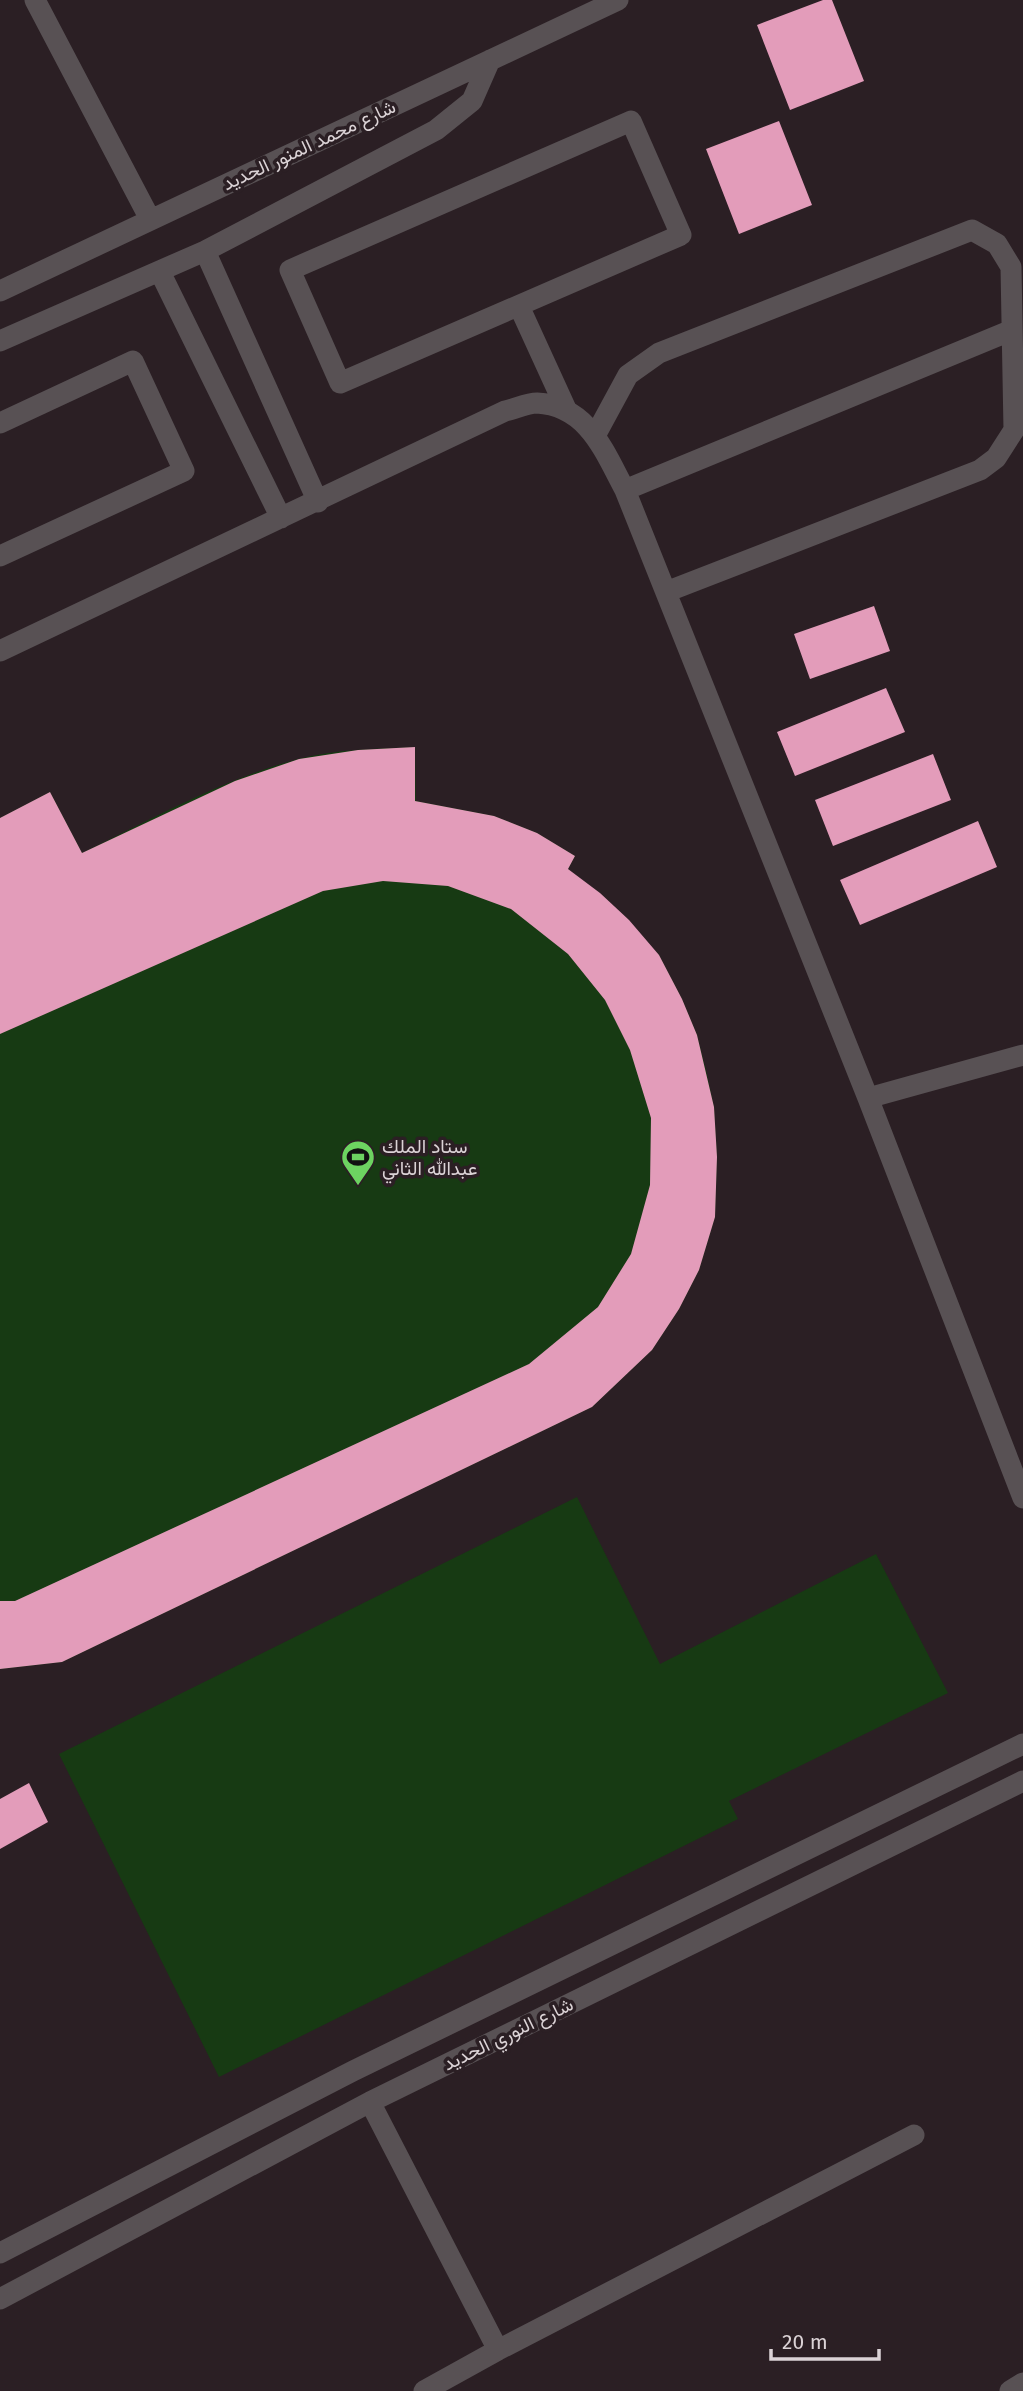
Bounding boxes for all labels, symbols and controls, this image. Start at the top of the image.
street label: شارع محمد المنور الحديد [219,95,400,196]
place label: ستاد الملك عبدالله الثاني [382,1135,477,1184]
sports icon: ستاد الملك عبدالله الثاني [339,1138,377,1187]
street label: شارع النوري الحديد [439,1993,579,2079]
scale bar [771,2318,880,2362]
text: 20 m [782,2329,828,2355]

